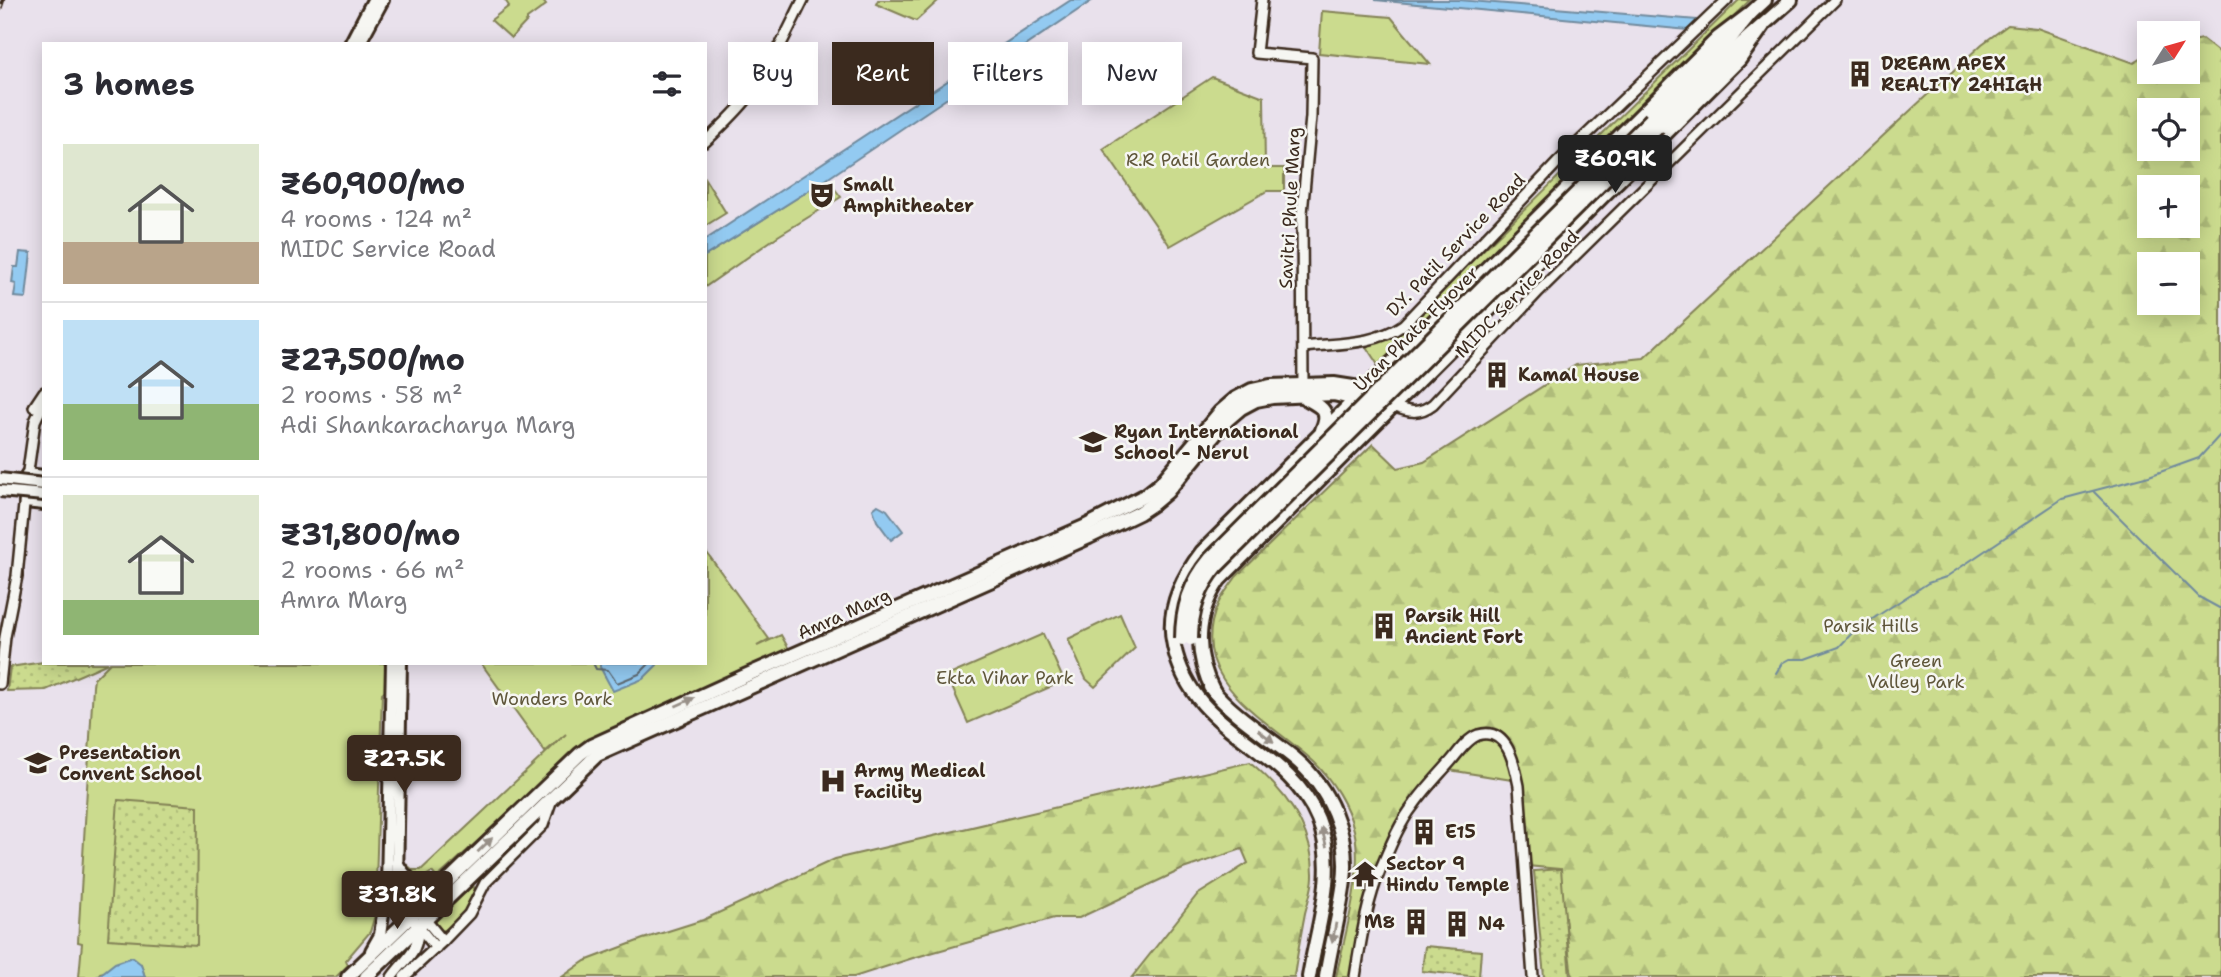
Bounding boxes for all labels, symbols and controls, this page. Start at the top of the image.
north arrow [2137,21,2200,84]
map controls [2137,21,2200,315]
chip: Buy [728,42,818,105]
chip: Rent [832,42,934,105]
chip: Filters [948,42,1068,105]
chip: New [1082,42,1182,105]
place label: DREAM APEX REALITY 24HIGH [1881,52,2042,97]
building icon: DREAM APEX REALITY 24HIGH [1845,59,1875,89]
text: 3 homes [63,64,195,105]
icon: filters [648,65,686,103]
button: locate [2137,98,2200,161]
street label: Savitri Phule Marg [1274,127,1306,289]
pin: ₹60.9K [1558,136,1672,195]
text: ₹60.9K [1574,143,1656,173]
park label: R.R Patil Garden [1126,148,1270,172]
text: ₹60,900/mo [280,163,465,204]
street label: D.Y. Patil Service Road [1381,168,1531,322]
icon: home [119,172,203,256]
place label: Small Amphitheater [843,173,974,218]
button: + [2137,175,2200,238]
theatre icon: Small Amphitheater [807,180,837,210]
text: 4 rooms · 124 m² [280,204,472,234]
street label: MIDC Service Road [1450,225,1584,363]
text: MIDC Service Road [280,234,496,264]
button: − [2137,252,2200,315]
street label: Uran Phata Flyover [1348,261,1484,397]
text: ₹27,500/mo [280,339,465,380]
icon: home [119,348,203,432]
building icon: Kamal House [1482,360,1512,390]
place label: Kamal House [1518,363,1640,387]
text: 2 rooms · 58 m² [280,380,463,410]
text: Adi Shankaracharya Marg [280,410,575,440]
place label: Ryan International School - Nerul [1114,420,1299,465]
school or university icon: Ryan International School - Nerul [1078,427,1108,457]
text: ₹31,800/mo [280,514,460,555]
icon: home [119,523,203,607]
text: 2 rooms · 66 m² [280,555,465,585]
street label: Amra Marg [794,583,894,645]
text: Amra Marg [280,585,407,615]
place label: Parsik Hill Ancient Fort [1405,604,1523,649]
building icon: Parsik Hill Ancient Fort [1369,611,1399,641]
park label: Parsik Hills [1823,614,1919,638]
park label: Green Valley Park [1867,649,1965,694]
park label: Ekta Vihar Park [936,666,1074,690]
park label: Wonders Park [492,687,613,711]
one-way arrow [675,696,695,708]
one-way arrow [1256,728,1274,743]
pin: ₹27.5K [347,736,461,795]
place label: Presentation Convent School [59,741,202,786]
text: ₹27.5K [363,743,445,773]
school or university icon: Presentation Convent School [23,748,53,778]
place label: Army Medical Facility [854,759,985,804]
hospital icon: Army Medical Facility [818,766,848,796]
building icon: E15 [1409,817,1439,847]
place label: E15 [1445,820,1476,844]
one-way arrow [1318,826,1329,848]
one-way arrow [477,836,494,853]
place label: Sector 9 Hindu Temple [1386,852,1510,897]
temple icon: Sector 9 Hindu Temple [1350,859,1380,889]
pin: ₹31.8K [340,872,454,931]
text: ₹31.8K [358,879,436,909]
building icon: M8 [1401,907,1431,937]
building icon: N4 [1442,909,1472,939]
place label: M8 [1364,910,1395,934]
place label: N4 [1478,912,1505,936]
one-way arrow [1328,922,1339,944]

